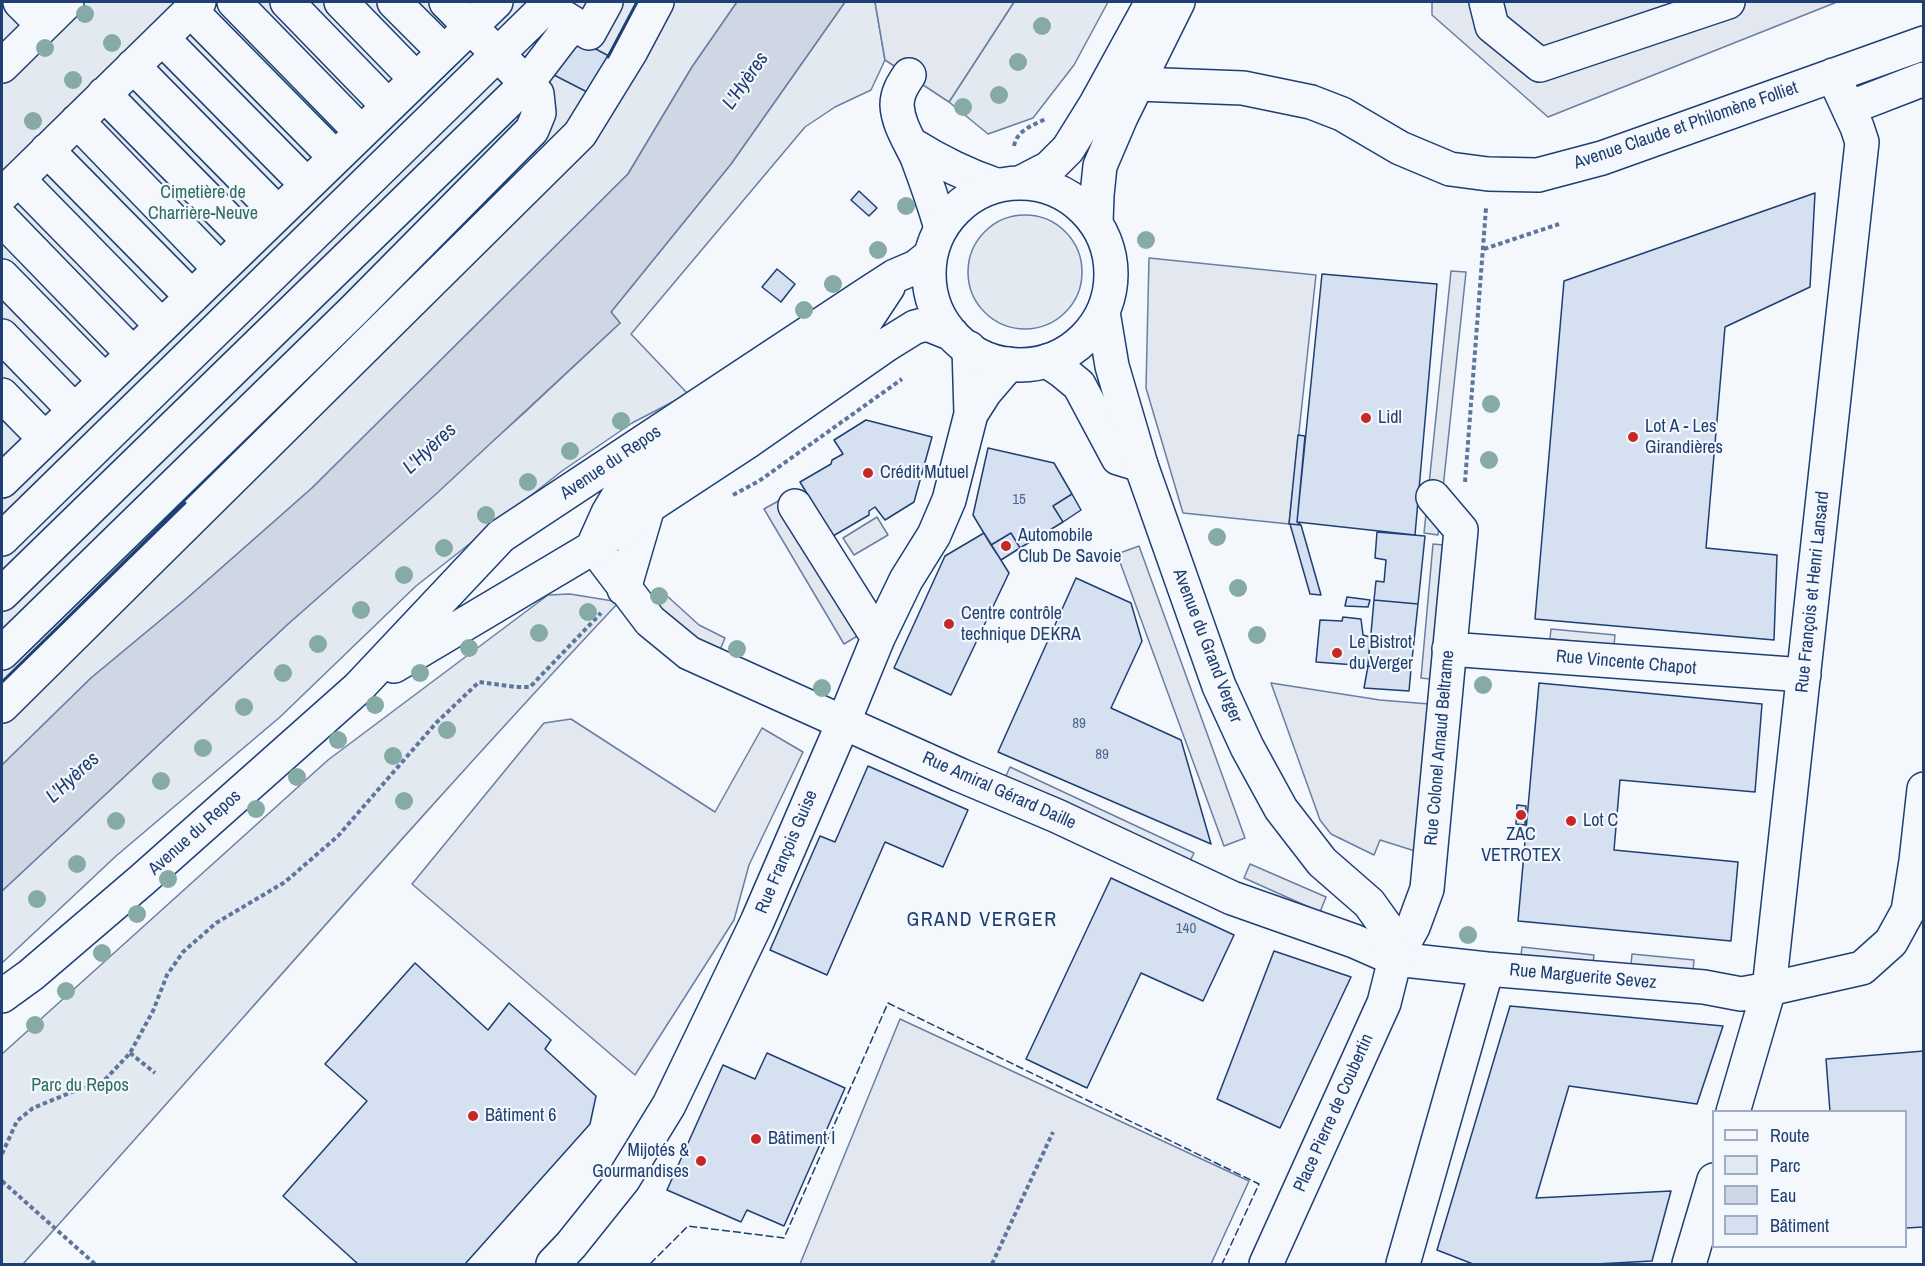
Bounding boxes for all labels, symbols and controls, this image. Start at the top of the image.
water label: L'Hyères [718,48,774,114]
street label: Avenue Claude et Philomène Folliet [1571,77,1801,175]
park label: Cimetière de Charrière-Neuve [148,182,258,224]
place label: Lidl [1378,407,1402,429]
marker: Lidl [1359,411,1373,425]
place label: Lot A - Les Girandières [1645,416,1723,458]
water label: L'Hyères [398,418,462,480]
street label: Avenue du Repos [556,421,666,505]
marker: Lot A - Les Girandières [1626,430,1640,444]
place label: Crédit Mutuel [880,462,969,484]
marker: Crédit Mutuel [861,466,875,480]
street label: Rue François et Henri Lansard [1792,490,1834,694]
house number: 15 [1012,491,1026,509]
place label: Automobile Club De Savoie [1018,525,1121,568]
marker: Automobile Club De Savoie [999,539,1013,553]
street label: Avenue du Grand Verger [1168,566,1246,726]
place label: Centre contrôle technique DEKRA [961,603,1081,646]
marker: Centre contrôle technique DEKRA [942,617,956,631]
place label: Le Bistrot du Verger [1349,632,1413,674]
marker: Le Bistrot du Verger [1330,646,1344,660]
street label: Rue Vincente Chapot [1555,646,1697,680]
street label: Rue Colonel Arnaud Beltrame [1421,649,1459,847]
house number: 89 [1072,715,1086,733]
house number: 89 [1095,746,1109,764]
water label: L'Hyères [41,747,105,809]
street label: Rue Amiral Gérard Daille [919,747,1079,835]
street label: Avenue du Repos [144,786,246,880]
street label: Rue François Guise [751,787,823,917]
marker: ZAC VETROTEX [1514,808,1528,822]
place label: Lot C [1583,810,1618,832]
marker: Lot C [1564,814,1578,828]
place label: ZAC VETROTEX [1481,824,1561,866]
district label: GRAND VERGER [906,909,1058,933]
house number: 140 [1176,920,1196,938]
street label: Rue Marguerite Sevez [1509,960,1657,994]
street label: Place Pierre de Coubertin [1289,1031,1379,1195]
park label: Parc du Repos [31,1075,129,1097]
place label: Bâtiment 6 [485,1105,556,1127]
marker: Bâtiment 6 [466,1109,480,1123]
legend [1712,1110,1907,1248]
text: Route [1770,1123,1809,1148]
place label: Bâtiment I [768,1128,835,1150]
marker: Bâtiment I [749,1132,763,1146]
place label: Mijotés & Gourmandises [592,1140,689,1182]
text: Parc [1770,1153,1800,1178]
marker: Mijotés & Gourmandises [694,1154,708,1168]
text: Eau [1770,1183,1796,1208]
text: Bâtiment [1770,1213,1829,1238]

